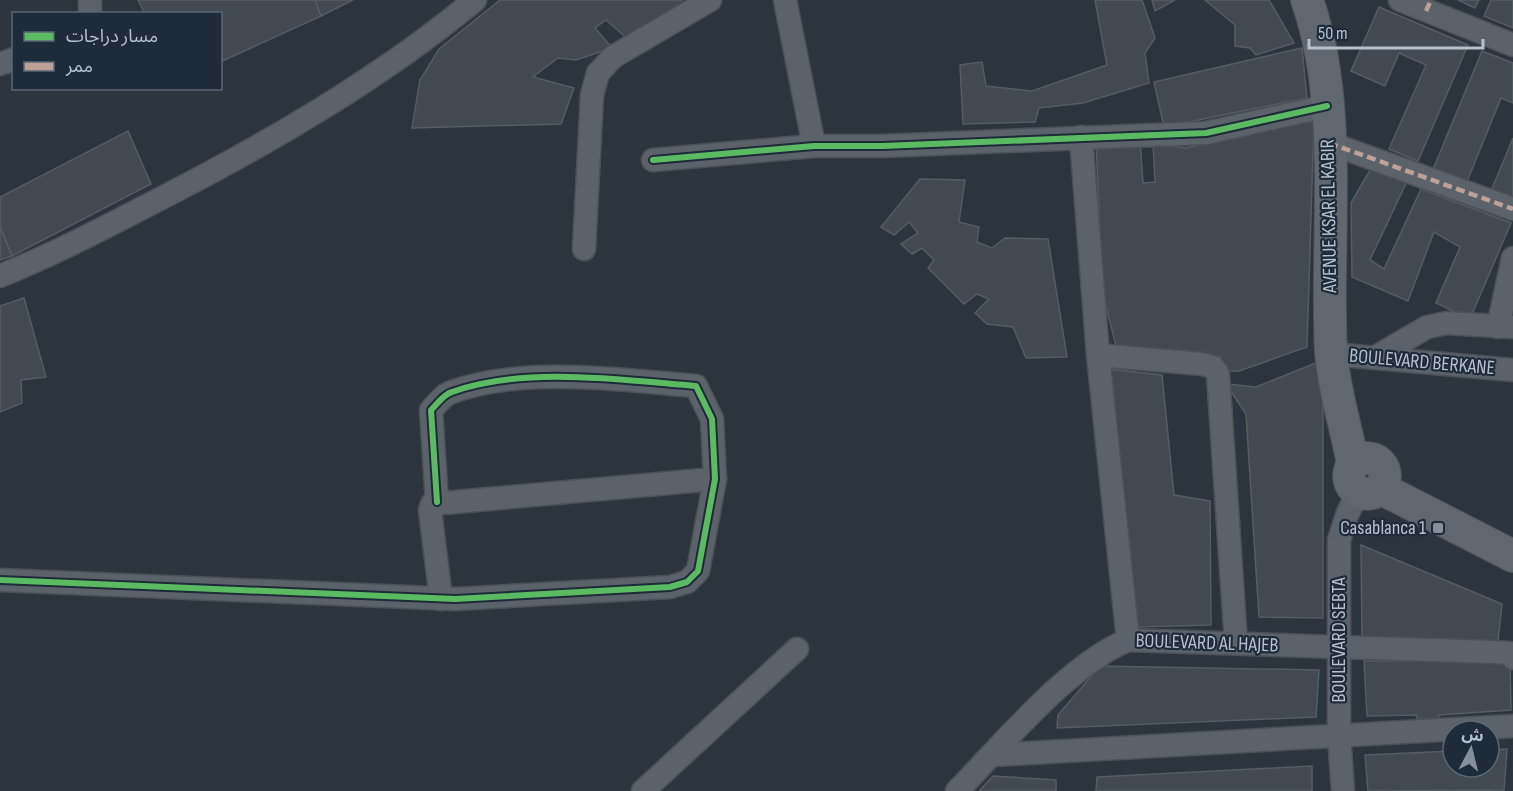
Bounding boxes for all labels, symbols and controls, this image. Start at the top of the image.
legend [12,12,222,90]
scale bar [1309,12,1483,50]
text: 50 m [1318,23,1348,44]
text: مسار دراجات [66,26,158,47]
text: ممر [65,56,93,77]
street label: AVENUE KSAR EL KABIR [1316,139,1342,294]
street label: BOULEVARD BERKANE [1348,344,1496,380]
place label: Casablanca 1 [1340,516,1426,540]
marker: Casablanca 1 [1431,521,1445,535]
street label: BOULEVARD SEBTA [1327,577,1351,702]
street label: BOULEVARD AL HAJEB [1135,629,1279,657]
north arrow [1441,719,1501,779]
text: ش [1461,725,1485,746]

